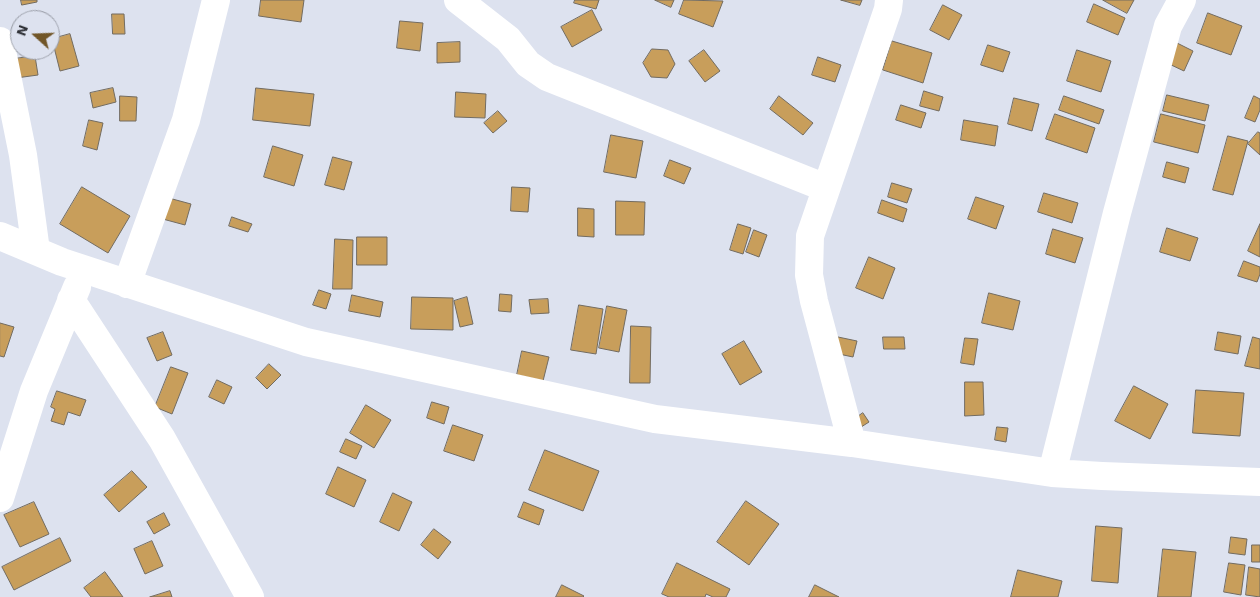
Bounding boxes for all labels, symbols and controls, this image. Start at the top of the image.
north arrow [10,10,60,60]
text: N [13,23,31,38]

